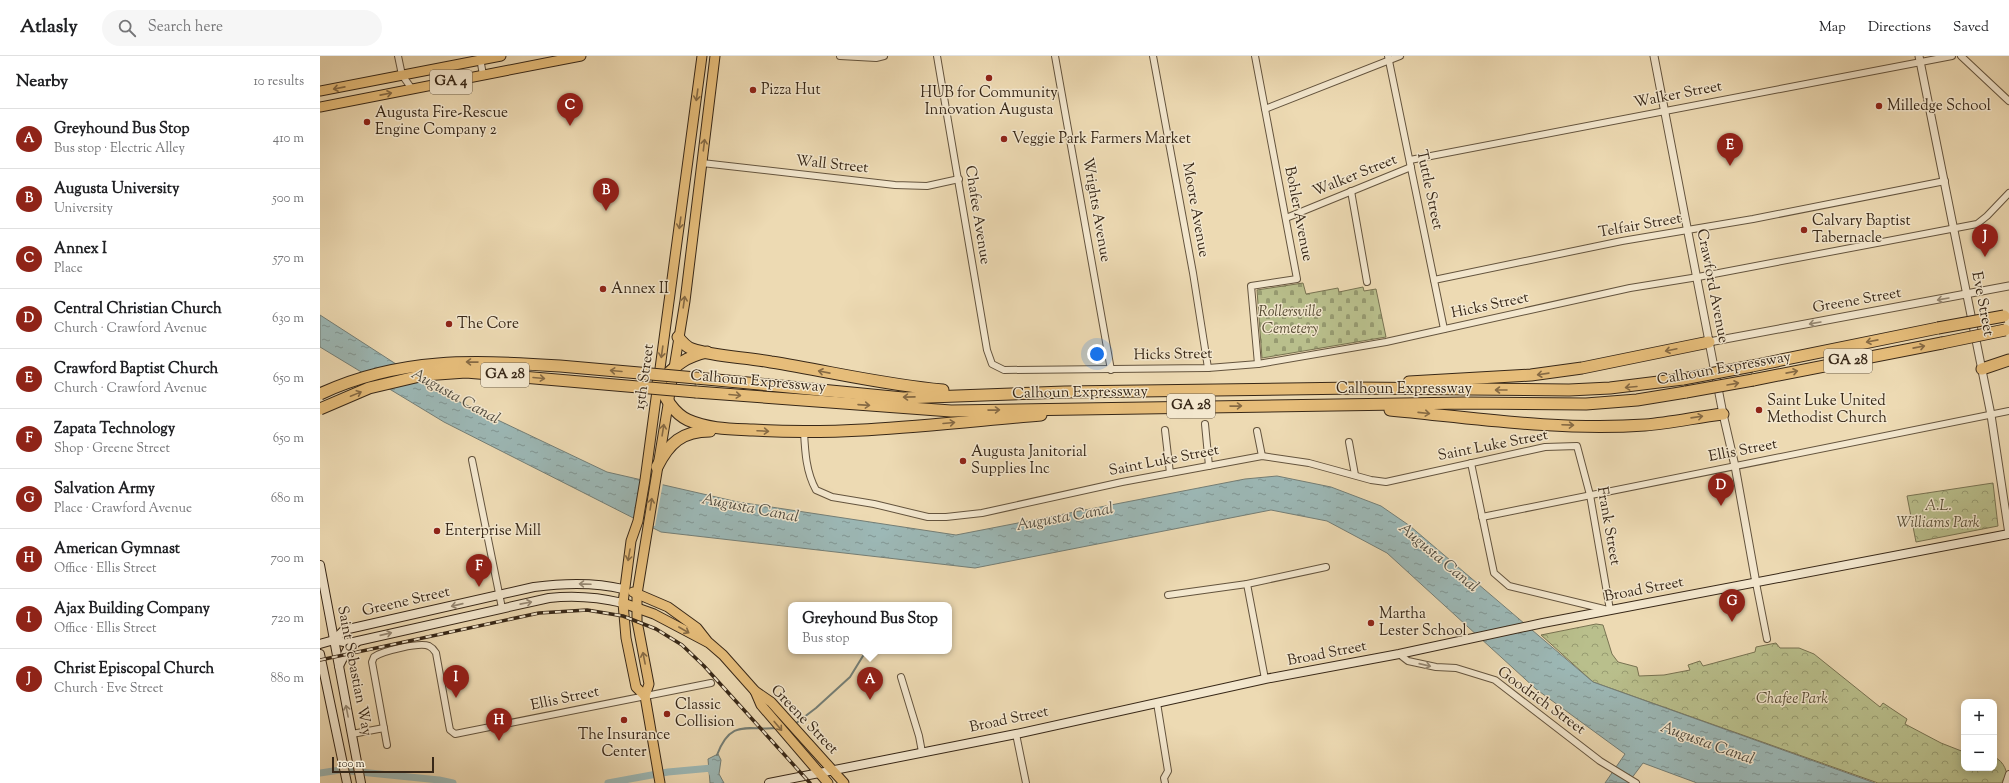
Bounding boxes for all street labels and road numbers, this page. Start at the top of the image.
road number: GA 4 [430,70,472,94]
street label: Walker Street [1632,76,1724,114]
street label: Tuttle Street [1410,148,1448,232]
street label: Walker Street [1310,150,1400,202]
street label: Wall Street [795,151,869,179]
street label: Wrights Avenue [1076,156,1116,264]
street label: Moore Avenue [1176,161,1214,259]
street label: Chafee Avenue [959,164,995,266]
street label: Bohler Avenue [1278,165,1318,263]
street label: Telfair Street [1597,208,1683,244]
street label: Crawford Avenue [1691,227,1733,345]
street label: Eve Street [1965,270,1999,338]
street label: Greene Street [1811,283,1903,319]
street label: Hicks Street [1449,288,1531,324]
street label: 15th Street [630,343,660,411]
street label: Hicks Street [1133,344,1213,366]
street label: Calhoun Expressway [1655,347,1793,391]
road number: GA 28 [1824,349,1872,373]
road number: GA 28 [481,363,529,387]
street label: Calhoun Expressway [689,366,827,398]
street label: Calhoun Expressway [1336,379,1472,400]
street label: Calhoun Expressway [1012,381,1149,405]
road number: GA 28 [1167,394,1215,418]
street label: Saint Luke Street [1436,425,1550,467]
street label: Ellis Street [1707,434,1779,468]
street label: Saint Luke Street [1107,440,1221,482]
street label: Frank Street [1591,485,1625,567]
street label: Broad Street [1603,572,1685,608]
street label: Greene Street [360,582,452,622]
street label: Saint Sebastian Way [331,604,377,738]
street label: Broad Street [1286,636,1368,672]
street label: Goodrich Street [1493,662,1589,740]
street label: Greene Street [765,681,843,759]
street label: Ellis Street [529,682,601,716]
street label: Broad Street [967,701,1051,739]

